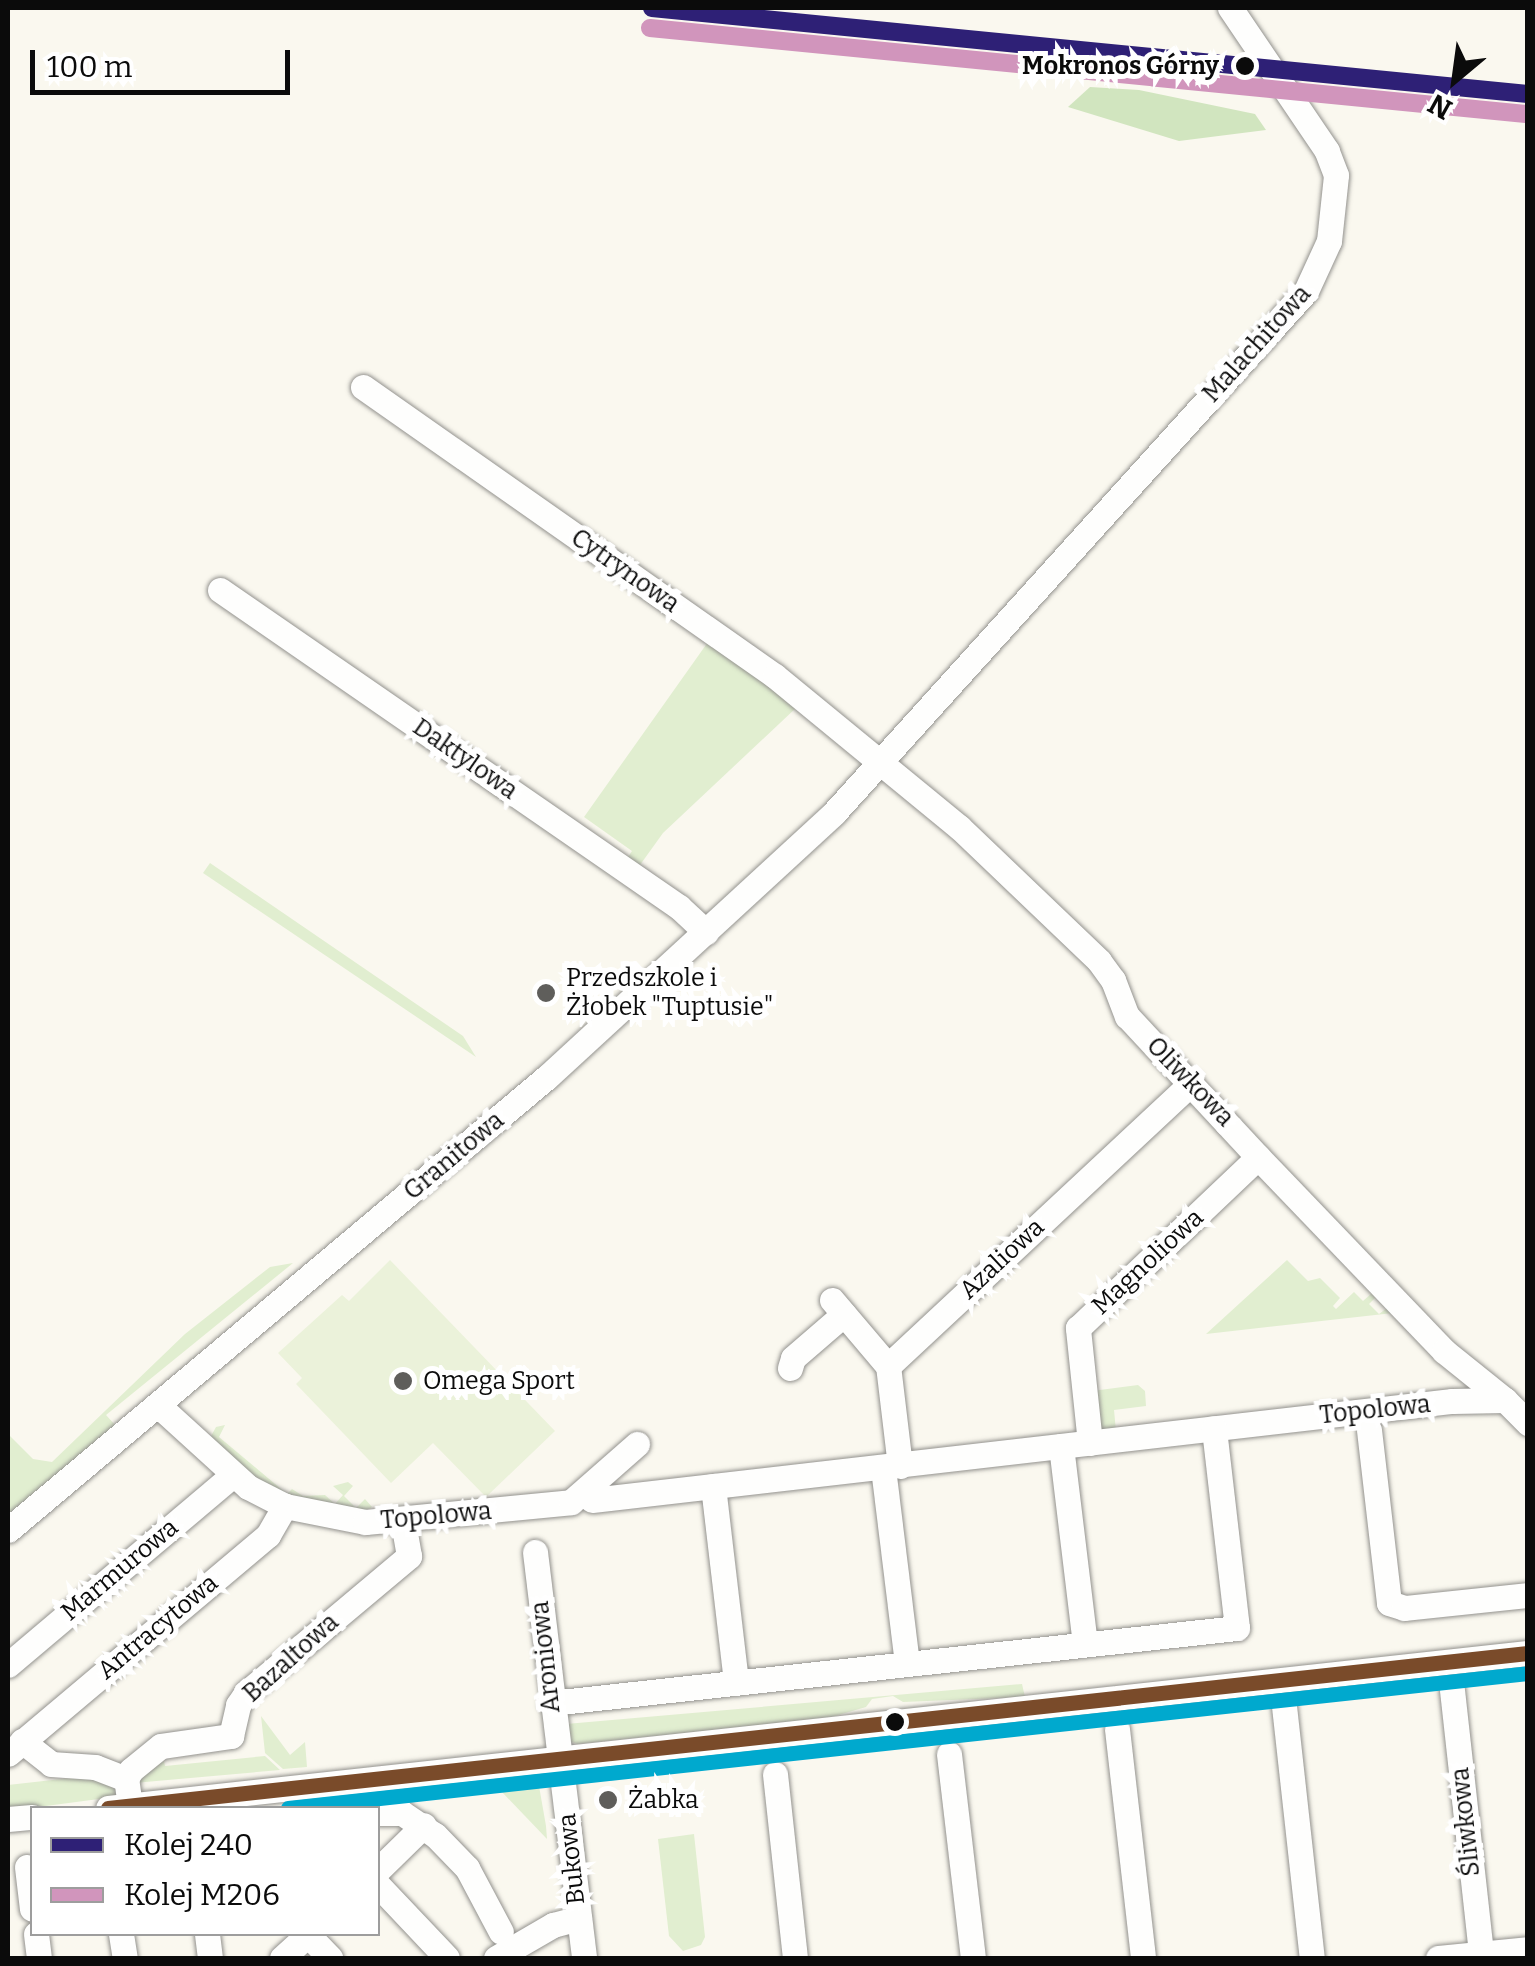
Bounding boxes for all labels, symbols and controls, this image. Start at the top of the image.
scale bar [35,30,295,92]
north arrow [1405,30,1505,130]
text: 100 m [47,49,132,85]
marker: Mokronos Górny [1228,49,1262,83]
place label: Mokronos Górny [1022,51,1219,81]
text: N [1423,87,1458,126]
street label: Malachitowa [1197,279,1317,409]
street label: Cytrynowa [565,523,685,619]
street label: Daktylowa [407,712,523,806]
place label: Przedszkole i Żłobek "Tuptusie" [566,964,773,1023]
marker: Przedszkole i Żłobek "Tuptusie" [535,982,557,1004]
street label: Oliwkowa [1140,1031,1240,1133]
street label: Granitowa [398,1105,510,1207]
street label: Magnoliowa [1086,1203,1210,1321]
street label: Azaliowa [954,1212,1050,1306]
place label: Omega Sport [423,1366,575,1396]
marker: Omega Sport [392,1370,414,1392]
street label: Topolowa [1318,1389,1432,1431]
street label: Topolowa [379,1496,493,1536]
street label: Marmurowa [56,1513,184,1627]
street label: Antracytowa [92,1568,224,1686]
street label: Aroniowa [525,1600,567,1714]
street label: Bazaltowa [237,1607,345,1709]
unlabelled marker [885,1712,905,1732]
street label: Śliwkowa [1445,1766,1487,1878]
place label: Żabka [628,1785,699,1815]
marker: Żabka [597,1789,619,1811]
legend [30,1806,380,1936]
street label: Bukowa [552,1812,592,1906]
text: Kolej 240 [124,1827,253,1863]
text: Kolej M206 [124,1877,280,1913]

